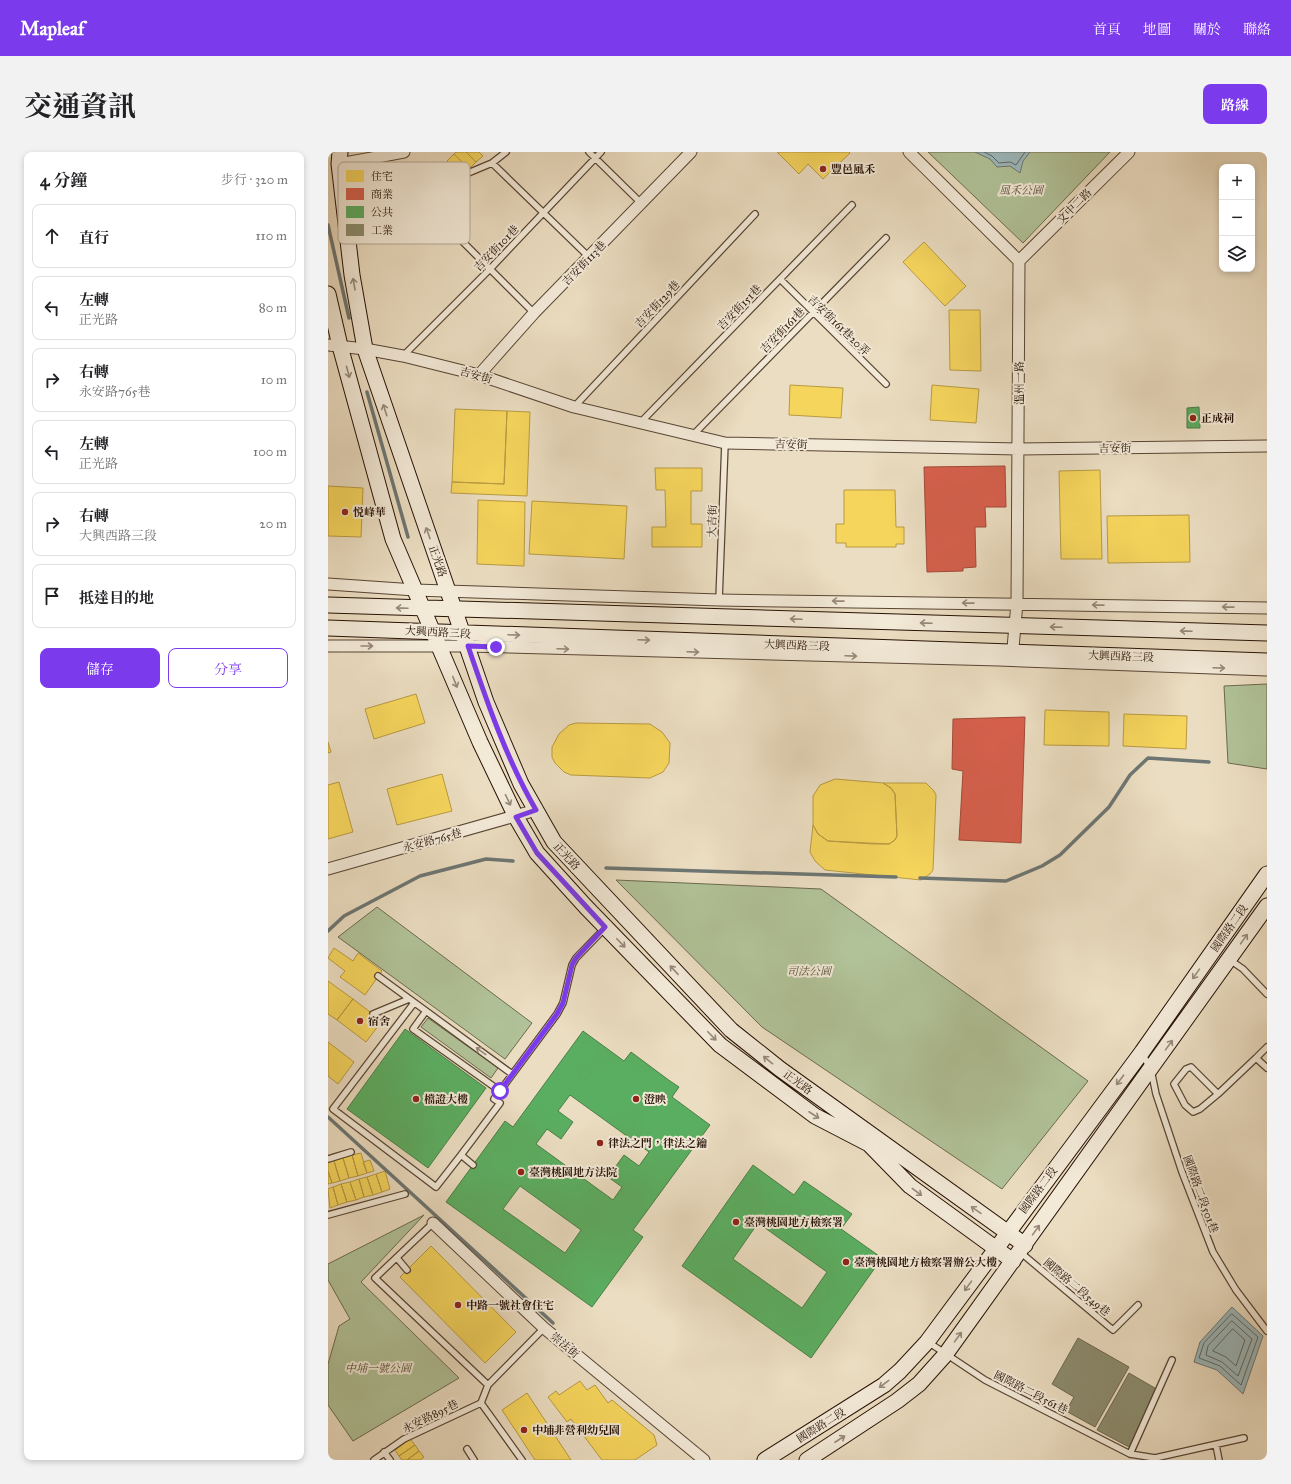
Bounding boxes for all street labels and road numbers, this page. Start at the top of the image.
street label: 文中二路 [1054,186,1095,227]
street label: 吉安街101巷 [471,223,522,274]
street label: 吉安街113巷 [560,238,609,288]
street label: 吉安街129巷 [632,278,682,331]
street label: 吉安街151巷 [715,282,764,333]
street label: 吉安街161巷20弄 [805,293,872,358]
street label: 吉安街161巷 [757,305,807,356]
street label: 溫州一路 [1013,361,1026,405]
street label: 吉安街 [458,365,494,386]
street label: 吉安街 [774,438,808,451]
street label: 吉安街 [1098,442,1132,455]
street label: 大吉街 [705,504,720,538]
street label: 正光路 [426,543,449,579]
street label: 大興西路三段 [405,624,471,641]
street label: 大興西路三段 [764,638,830,653]
street label: 大興西路三段 [1088,649,1154,664]
street label: 永安路765巷 [401,826,463,855]
street label: 正光路 [551,840,582,873]
street label: 國際路二段 [1208,902,1251,955]
street label: 正光路 [781,1067,815,1097]
street label: 國際路二段501巷 [1180,1154,1221,1235]
street label: 國際路二段 [1017,1164,1060,1216]
street label: 國際路二段549巷 [1041,1256,1113,1319]
street label: 崇法街 [548,1330,581,1361]
street label: 國際路二段561巷 [992,1368,1070,1417]
street label: 永安路895巷 [400,1397,460,1436]
street label: 國際路二段 [794,1405,848,1446]

